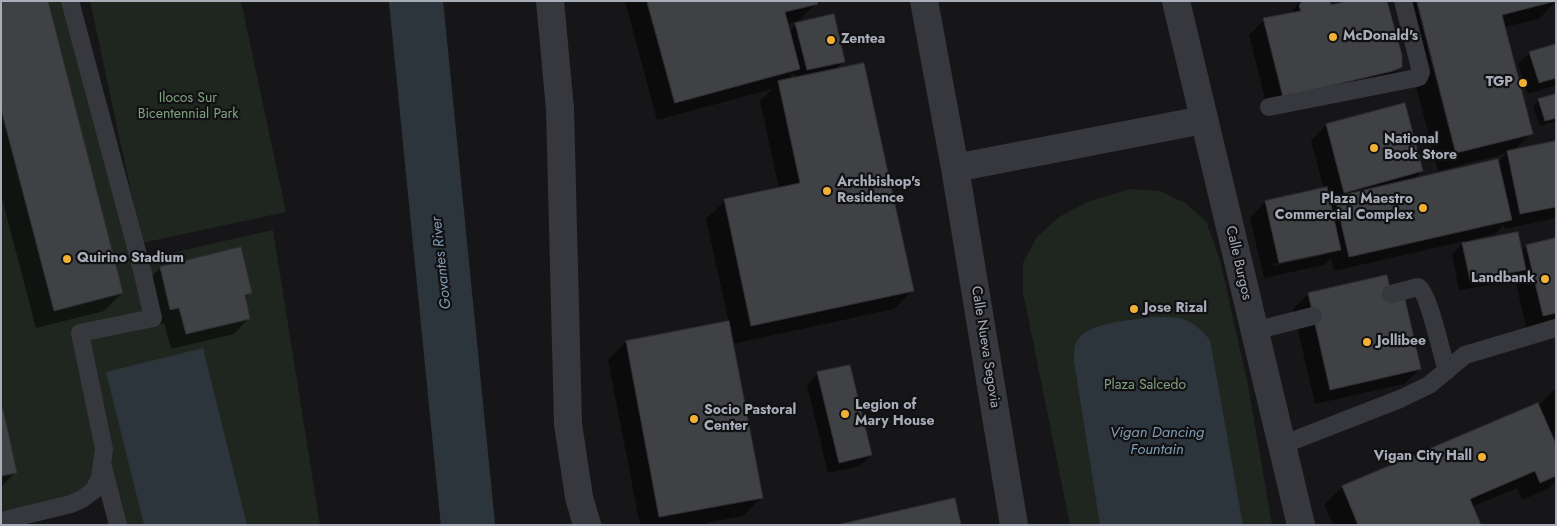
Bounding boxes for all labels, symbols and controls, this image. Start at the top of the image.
place label: McDonald's [1343,29,1418,45]
marker: McDonald's [1327,31,1339,43]
place label: Zentea [841,32,885,48]
marker: Zentea [825,34,837,46]
place label: TGP [1486,75,1513,91]
marker: TGP [1517,77,1529,89]
park label: Ilocos Sur Bicentennial Park [138,91,238,124]
place label: National Book Store [1384,132,1457,164]
marker: National Book Store [1368,142,1380,154]
place label: Archbishop's Residence [837,175,920,208]
marker: Archbishop's Residence [821,185,833,197]
place label: Plaza Maestro Commercial Complex [1275,192,1413,224]
marker: Plaza Maestro Commercial Complex [1417,202,1429,214]
water label: Govantes River [428,216,456,310]
street label: Calle Burgos [1221,224,1255,302]
place label: Quirino Stadium [77,251,184,267]
marker: Quirino Stadium [61,253,73,265]
place label: Landbank [1471,271,1535,287]
marker: Landbank [1539,273,1551,285]
street label: Calle Nueva Segovia [967,285,1003,409]
place label: Jose Rizal [1144,301,1207,317]
marker: Jose Rizal [1128,303,1140,315]
place label: Jollibee [1377,334,1426,350]
marker: Jollibee [1361,336,1373,348]
park label: Plaza Salcedo [1104,378,1186,394]
place label: Legion of Mary House [855,398,934,431]
place label: Socio Pastoral Center [704,403,796,436]
marker: Legion of Mary House [839,408,851,420]
marker: Socio Pastoral Center [688,413,700,425]
water label: Vigan Dancing Fountain [1110,424,1204,459]
place label: Vigan City Hall [1374,449,1472,465]
marker: Vigan City Hall [1476,451,1488,463]

